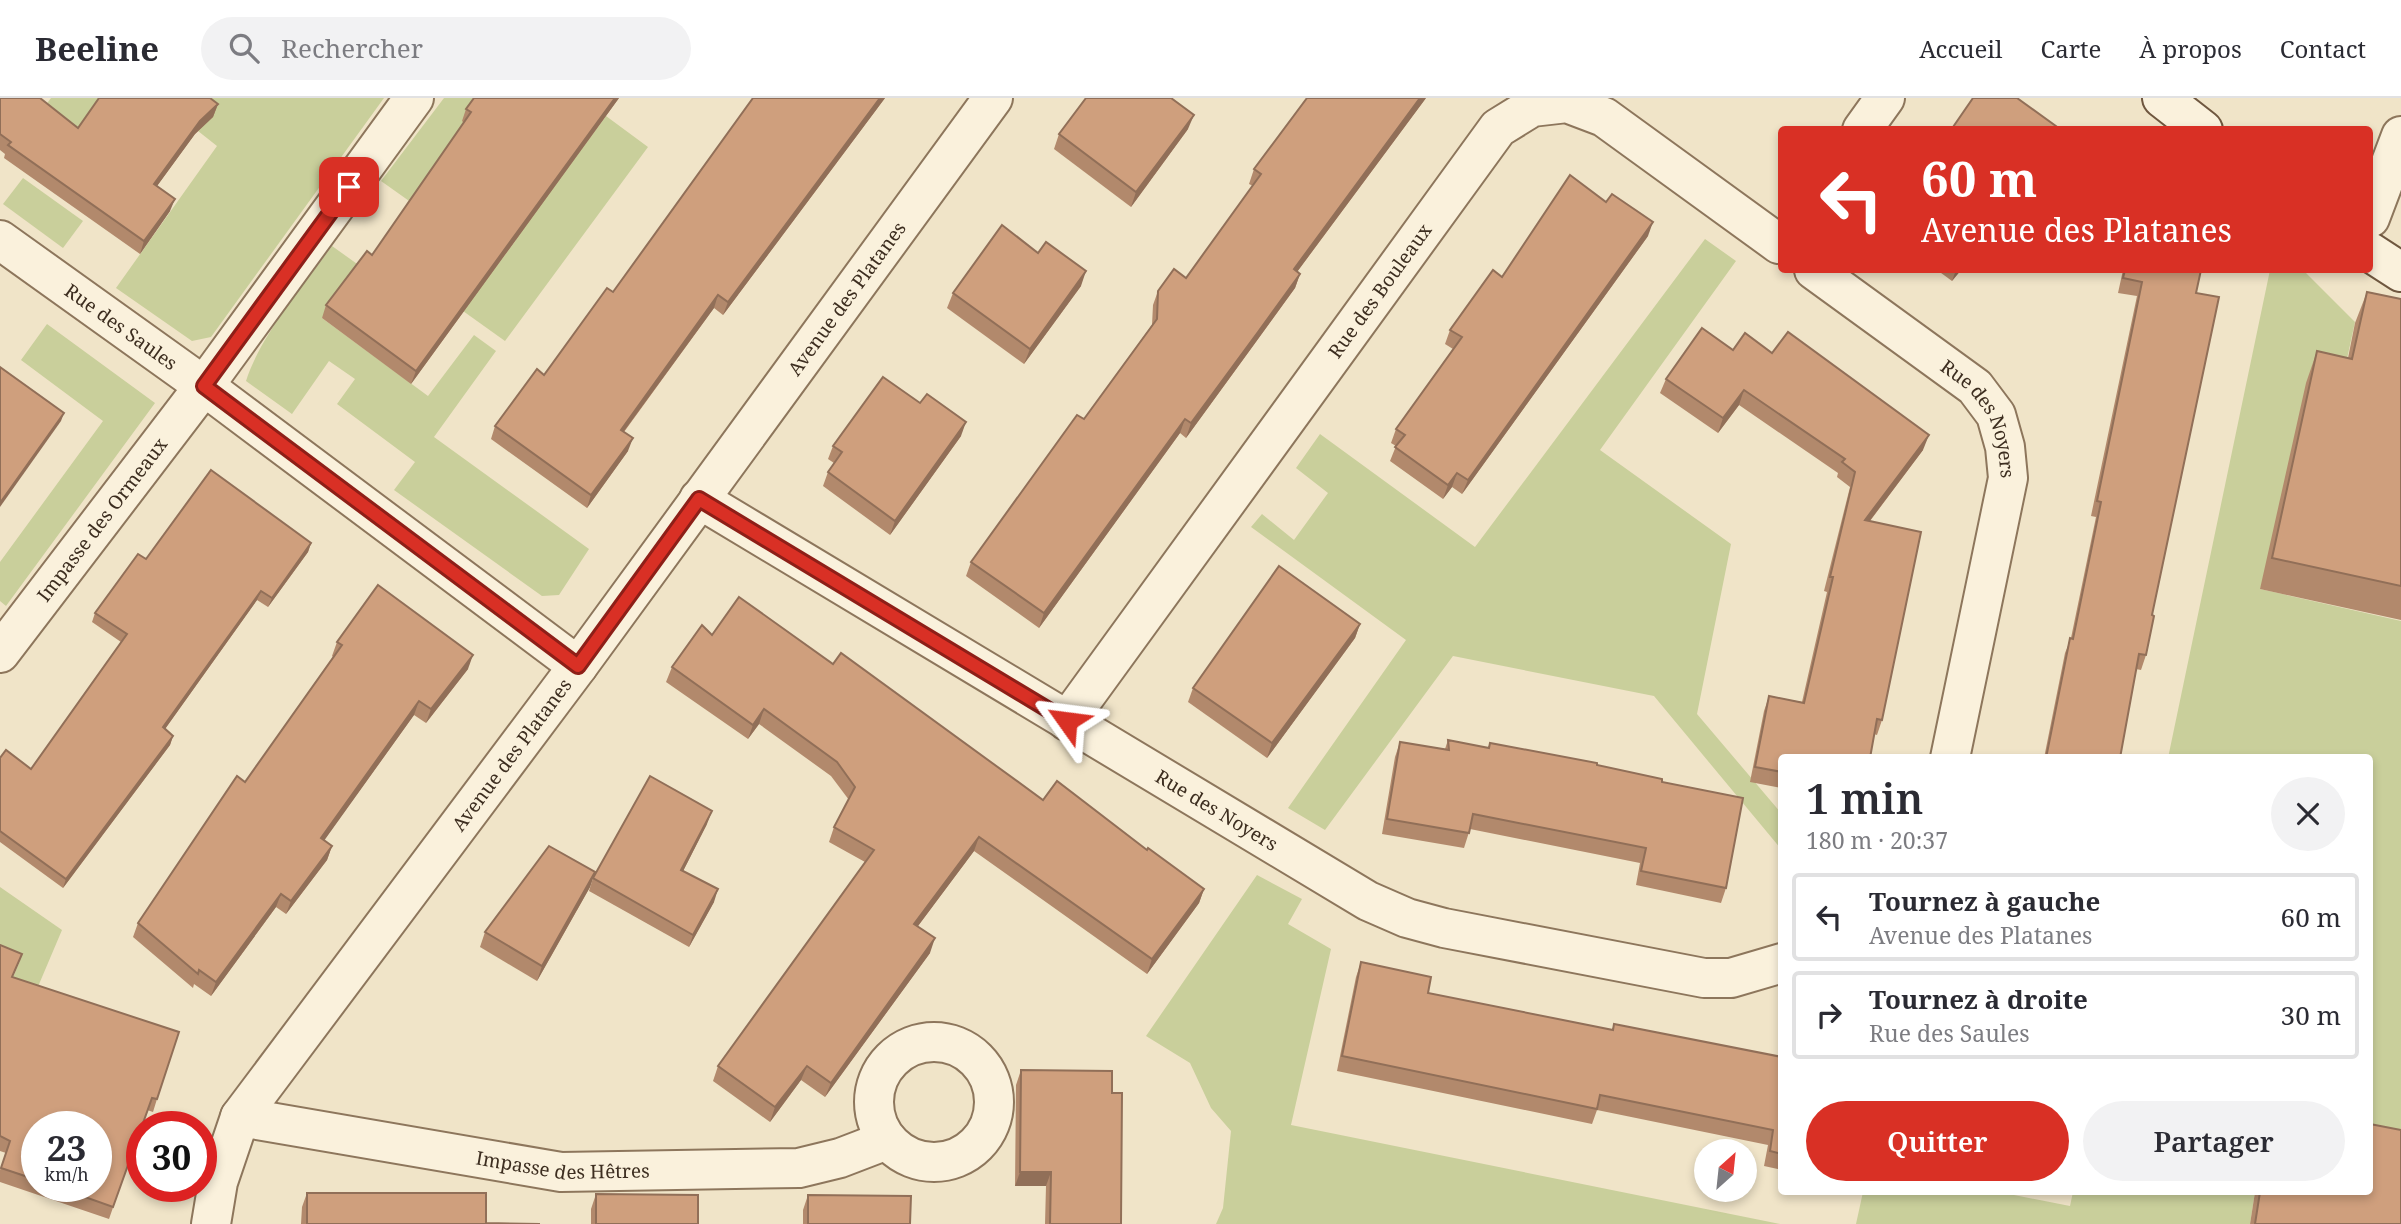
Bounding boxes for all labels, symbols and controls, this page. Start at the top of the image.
search box [201,17,691,80]
text: Beeline [35,26,159,71]
icon: search [225,29,263,67]
text: Rechercher [281,30,423,66]
text: Accueil [1919,32,2002,65]
text: Carte [2040,32,2101,65]
text: À propos [2139,32,2242,65]
text: Contact [2280,32,2366,65]
text: 60 m [1921,145,2037,211]
icon: left [1806,154,1897,245]
pin [319,157,379,217]
icon: arrive [330,168,368,206]
text: Avenue des Platanes [1921,208,2232,251]
street label: Avenue des Platanes [782,216,912,381]
street label: Rue des Bouleaux [1322,218,1437,363]
street label: Rue des Saules [60,277,183,376]
street label: Rue des Noyers [1936,353,2021,479]
street label: Impasse des Ormeaux [31,432,173,607]
street label: Avenue des Platanes [446,673,577,836]
position arrow [1030,684,1104,758]
street label: Rue des Noyers [1151,763,1283,857]
text: 1 min [1806,769,1923,826]
button: close [2271,777,2345,851]
text: 180 m · 20:37 [1806,824,1948,856]
text: Tournez à gauche [1869,883,2100,919]
icon: left [1810,898,1848,936]
text: 60 m [2281,899,2341,935]
text: Avenue des Platanes [1869,919,2093,951]
text: Tournez à droite [1869,981,2088,1017]
icon: right [1810,996,1848,1034]
text: 30 m [2281,997,2341,1033]
text: Rue des Saules [1869,1017,2030,1049]
button: Quitter [1806,1101,2069,1181]
button: Partager [2083,1101,2345,1181]
speed limit sign: 30 [126,1111,217,1202]
text: 23 [47,1124,86,1171]
north arrow [1694,1139,1757,1202]
map controls [1694,1139,1757,1202]
street label: Impasse des Hêtres [474,1145,650,1186]
text: km/h [44,1162,89,1186]

